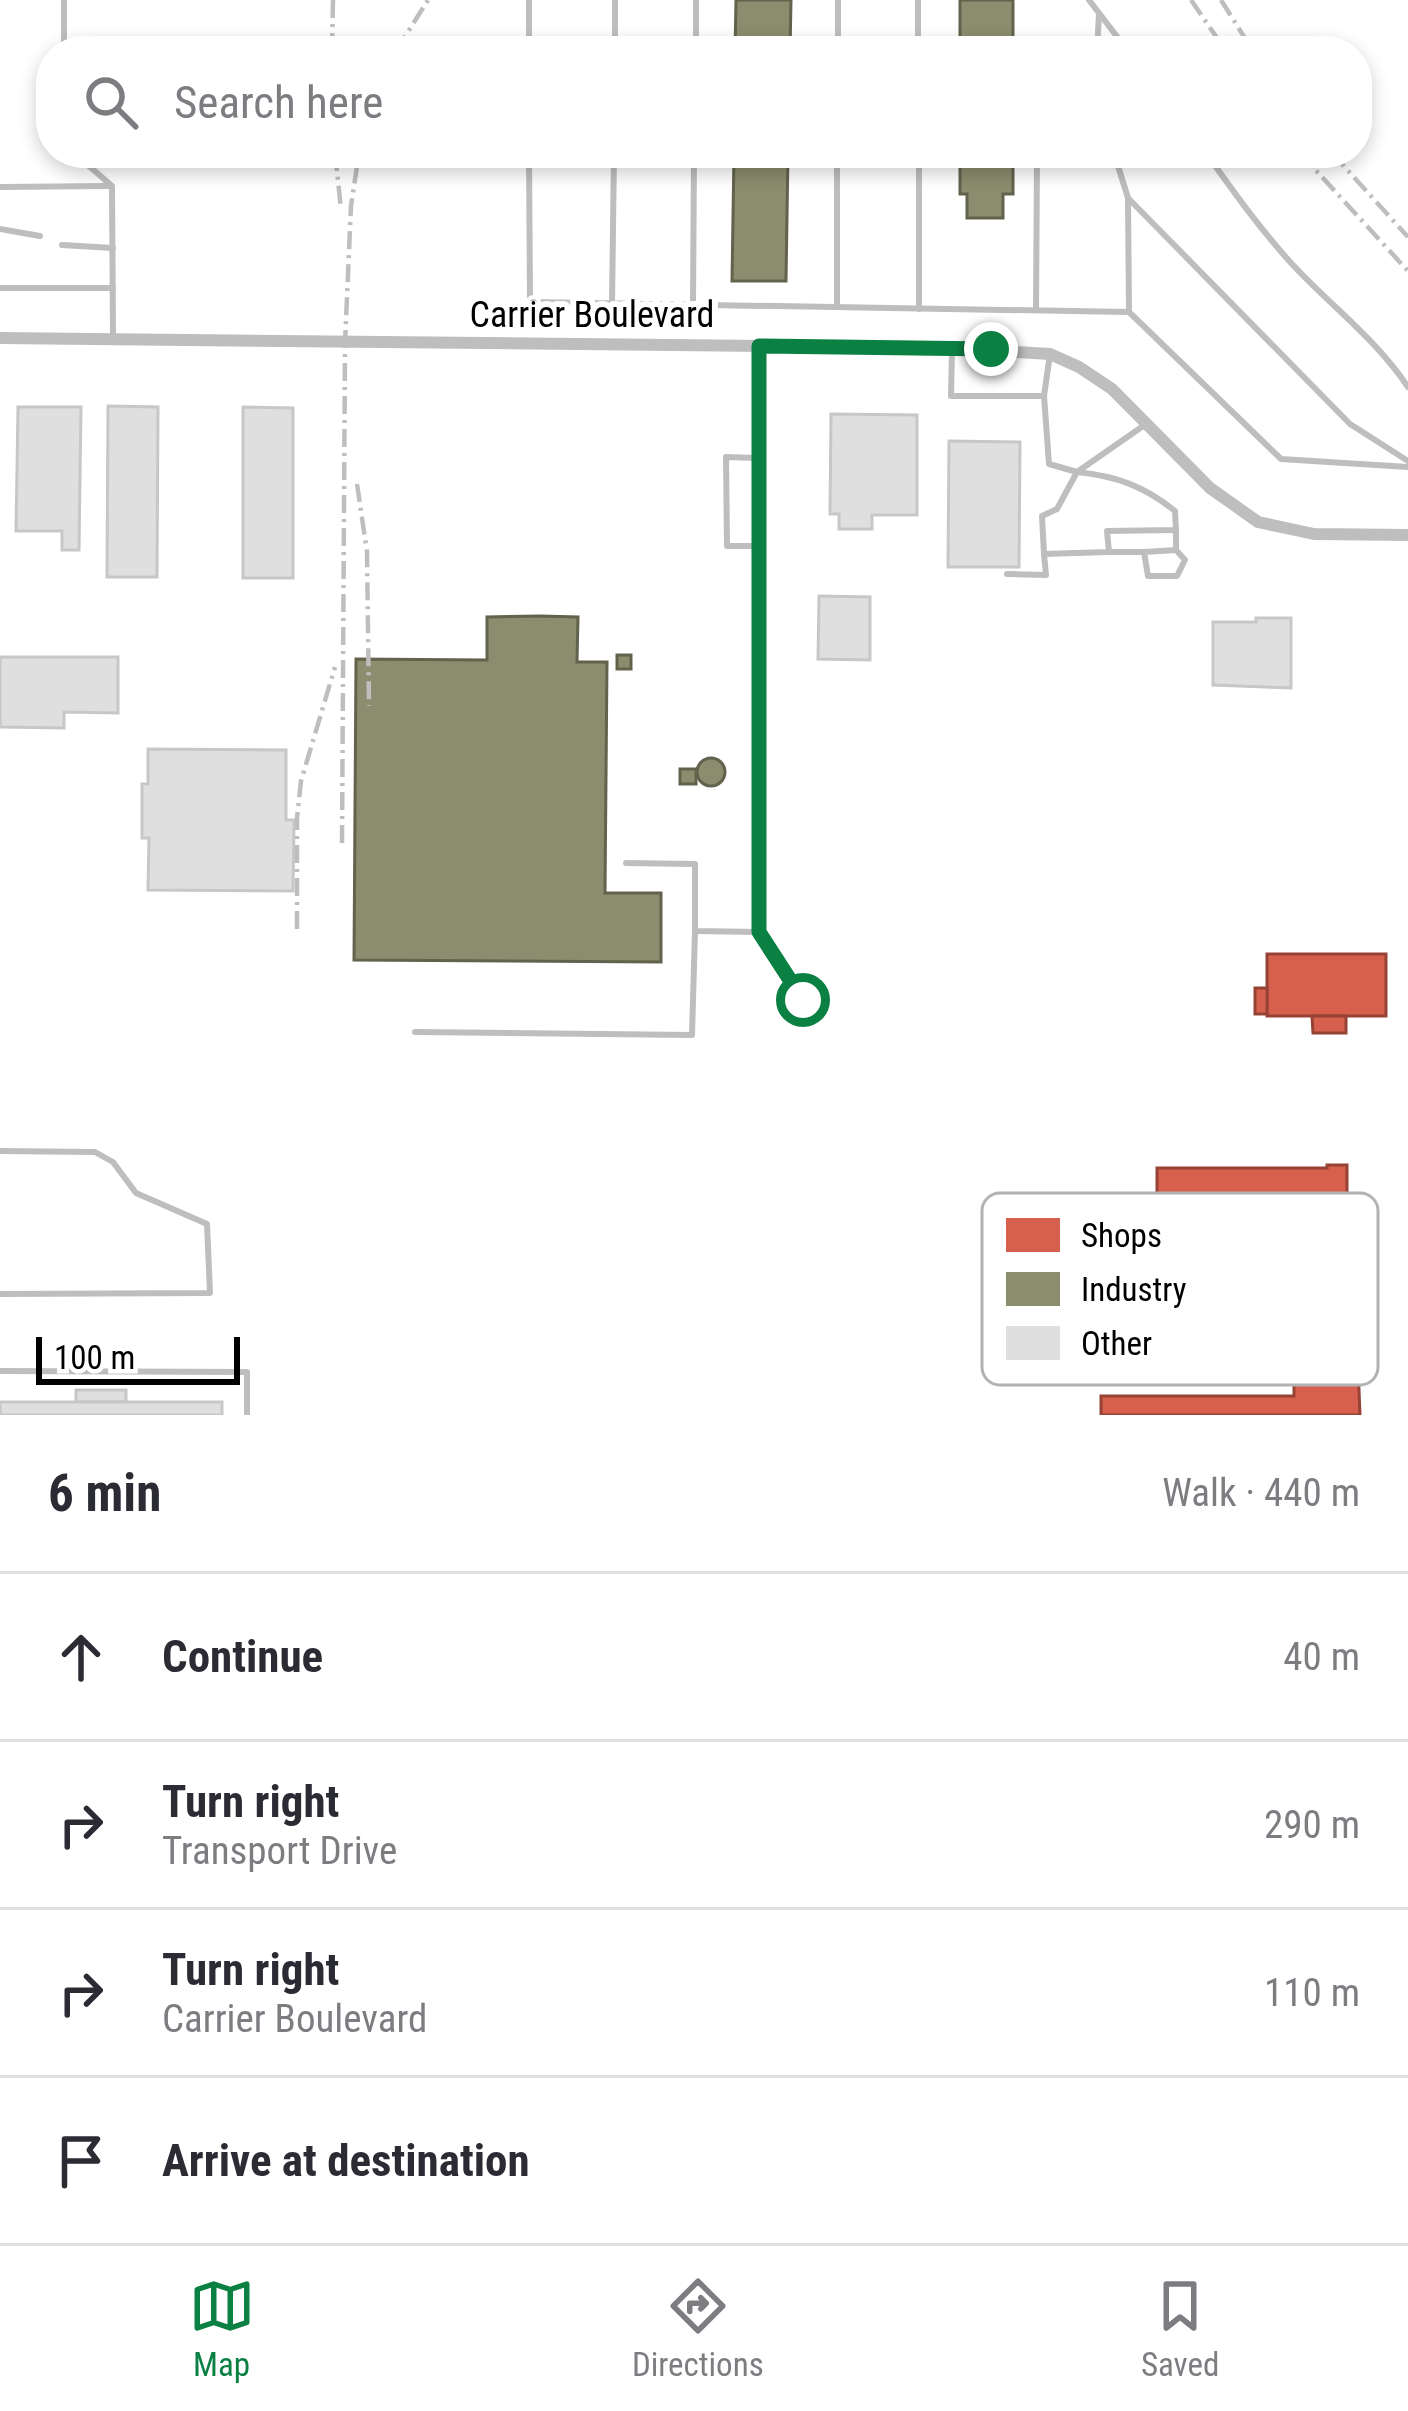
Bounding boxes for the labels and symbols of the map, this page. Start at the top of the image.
street label: Carrier Boulevard [470,294,714,336]
route end [964,322,1018,376]
route start [776,973,830,1027]
legend [982,1193,1378,1385]
text: Shops [1081,1216,1162,1255]
text: Industry [1081,1270,1187,1309]
text: Other [1081,1324,1152,1363]
scale bar [36,1331,240,1384]

